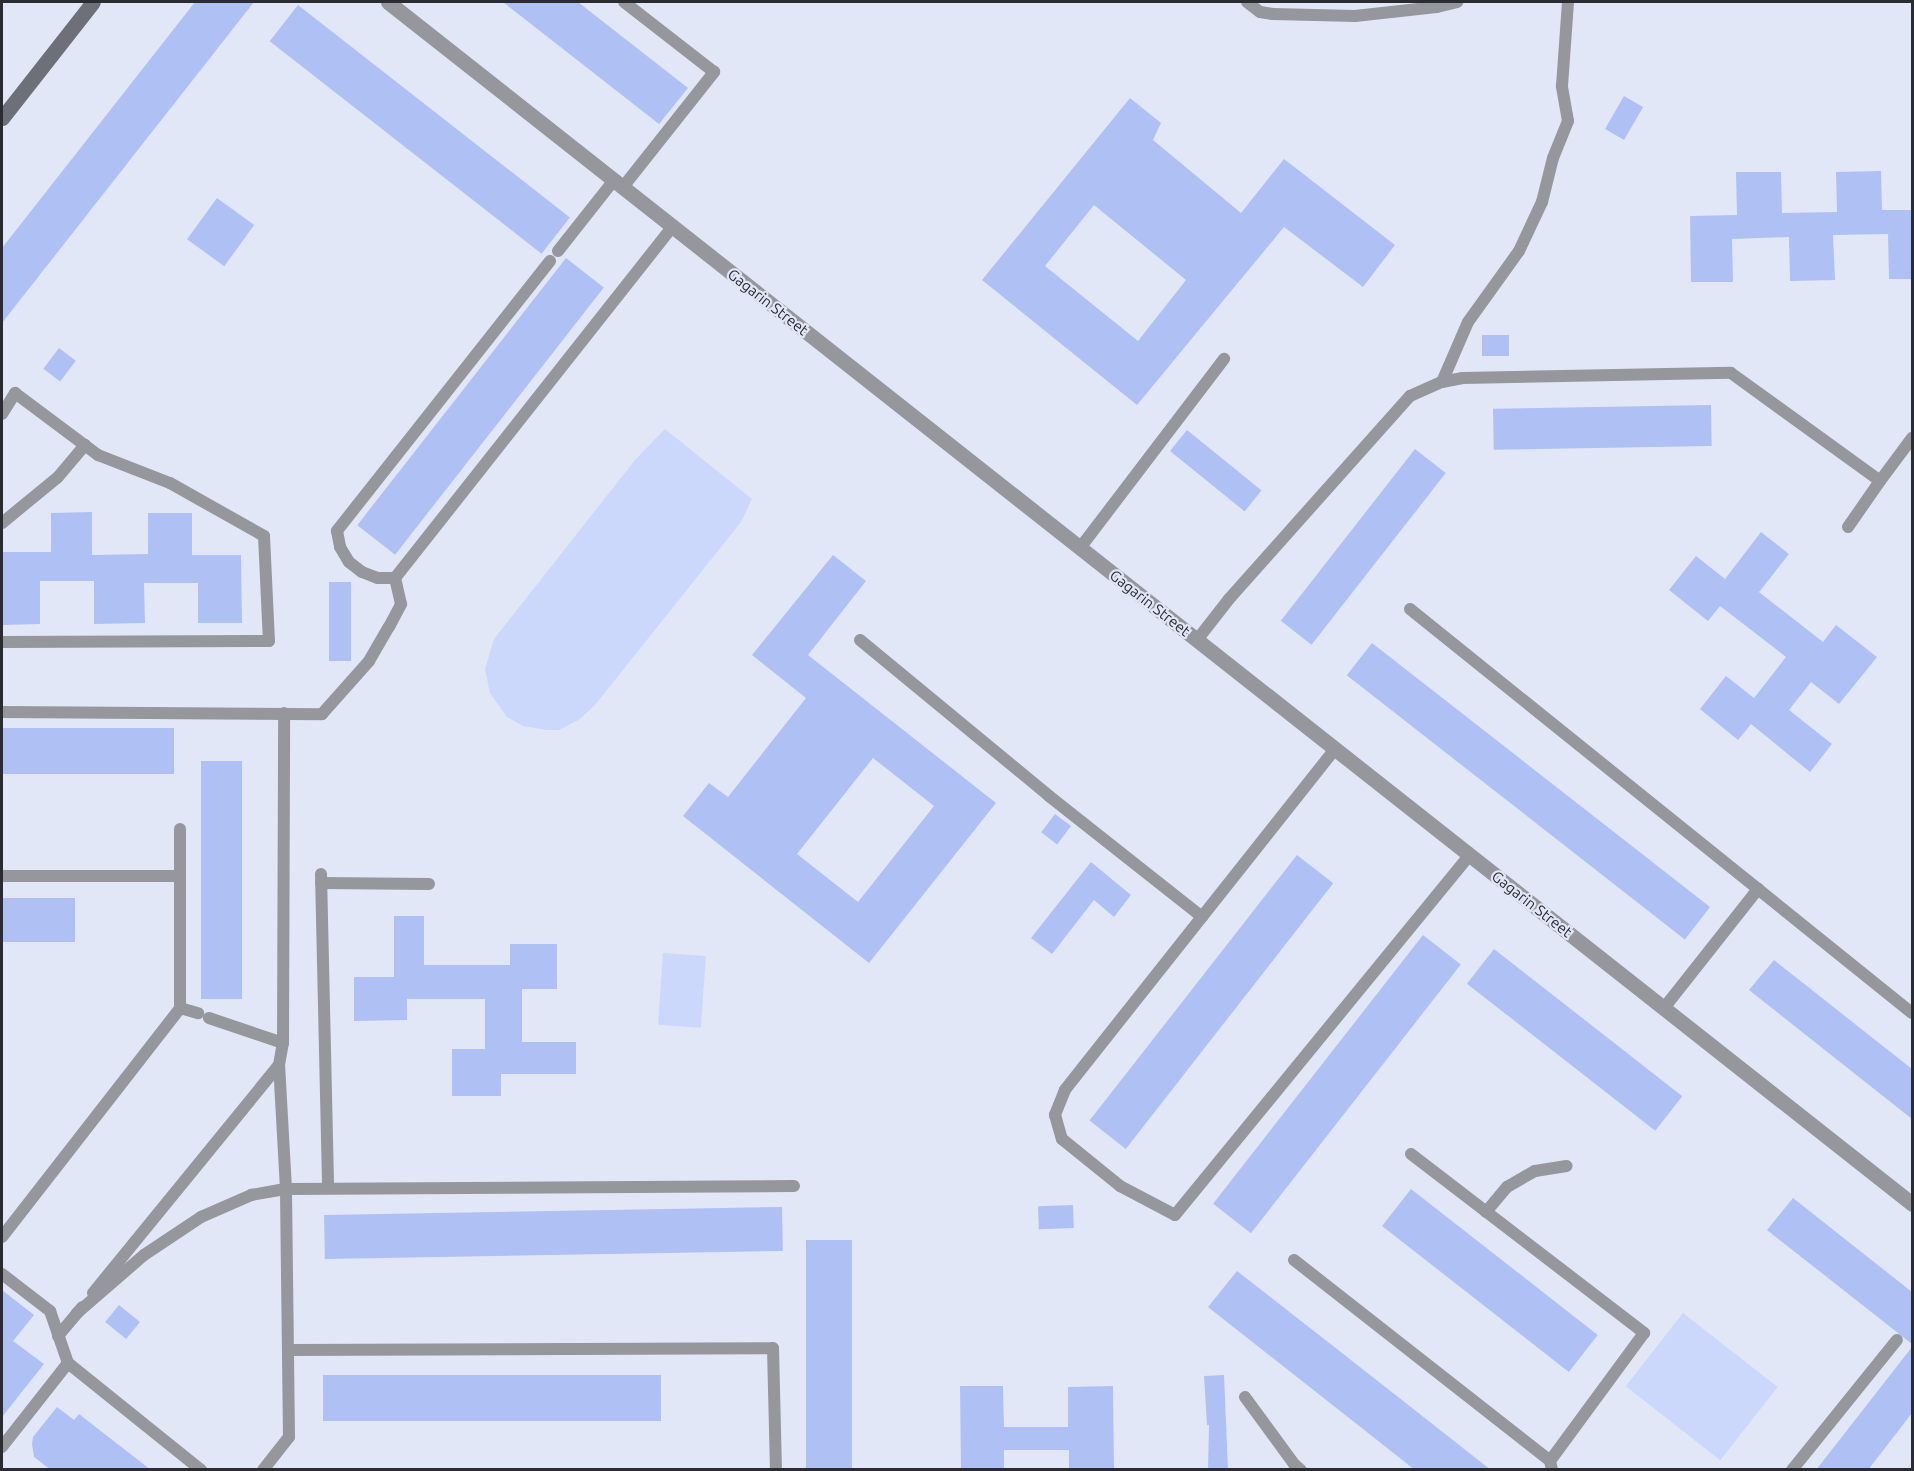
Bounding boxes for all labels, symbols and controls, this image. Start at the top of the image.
street label: Gagarin Street [724,265,812,339]
street label: Gagarin Street [1106,566,1194,640]
street label: Gagarin Street [1488,867,1576,941]

